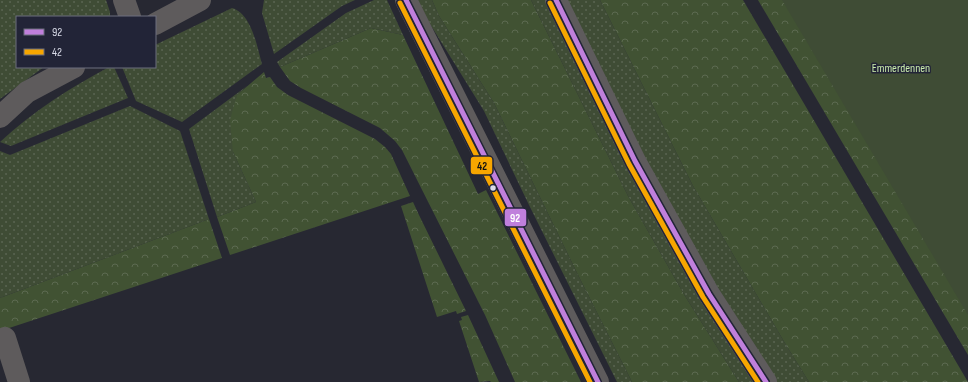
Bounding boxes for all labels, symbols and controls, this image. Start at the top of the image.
legend [16,16,156,68]
text: 92 [52,25,62,40]
text: 42 [52,45,62,60]
park label: Emmerdennen [872,61,930,76]
line badge: 42 [470,156,493,175]
text: 42 [477,160,487,173]
unlabelled marker [488,183,498,193]
line badge: 92 [504,208,527,227]
text: 92 [510,212,520,225]

